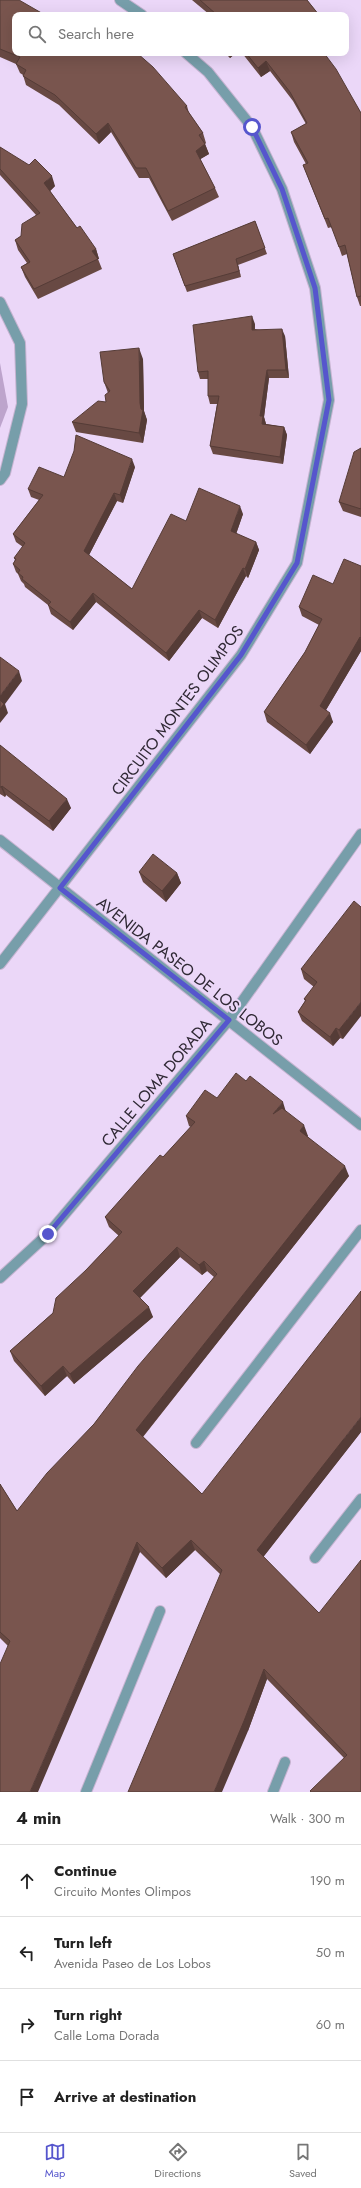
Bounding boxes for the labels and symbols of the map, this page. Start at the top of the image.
route start [243,118,261,136]
street label: CIRCUITO MONTES OLIMPOS [106,620,249,800]
street label: AVENIDA PASEO DE LOS LOBOS [92,891,288,1052]
street label: CALLE LOMA DORADA [96,1013,217,1151]
route end [39,1225,57,1243]

